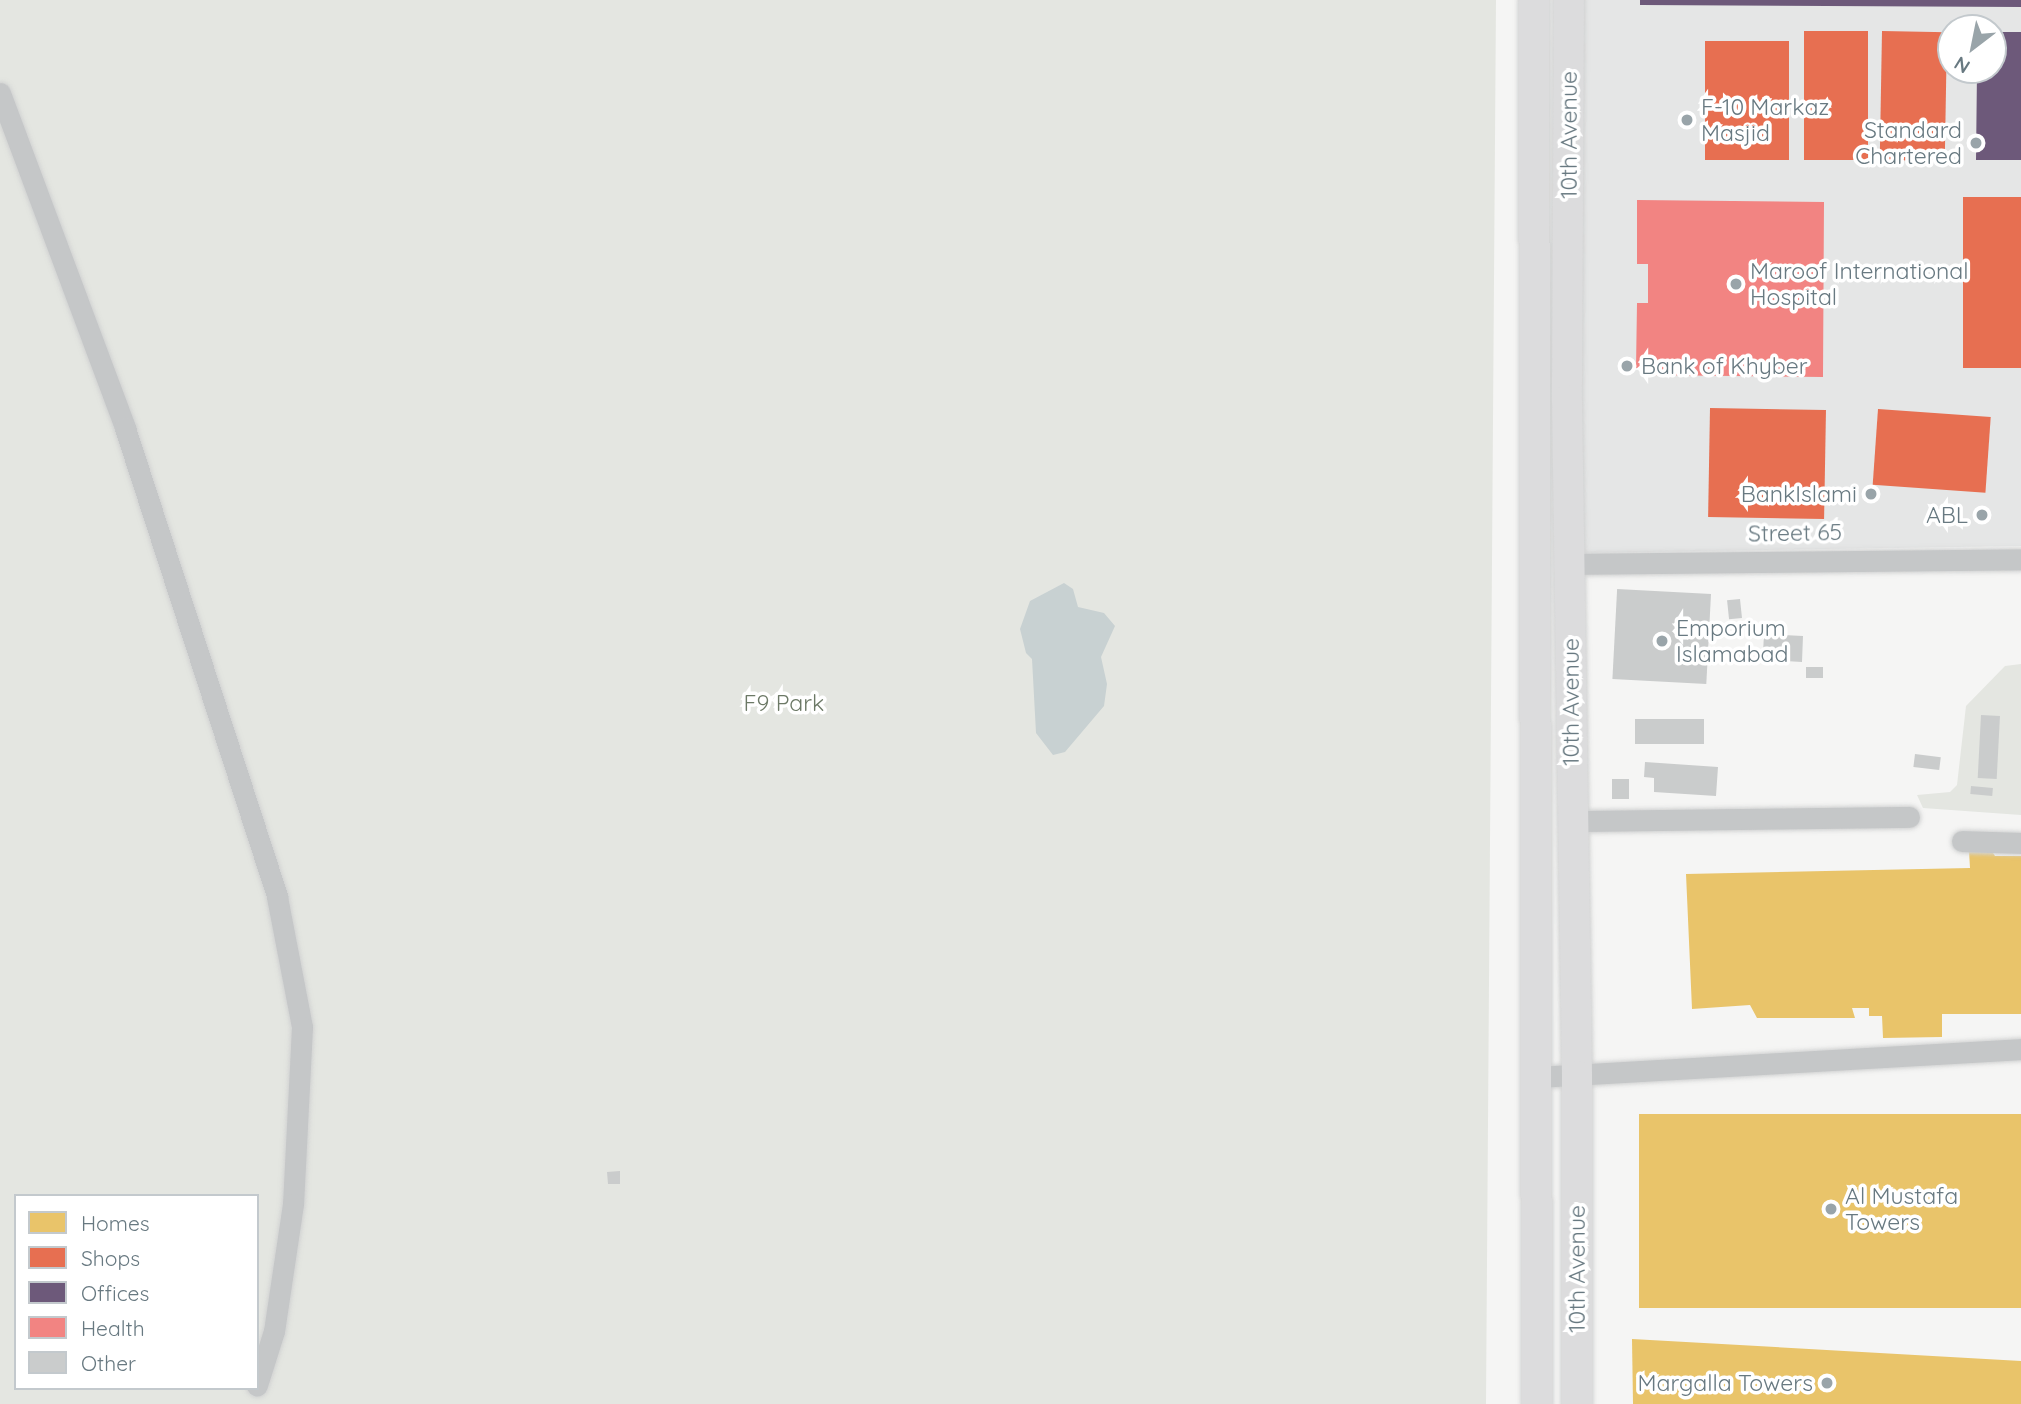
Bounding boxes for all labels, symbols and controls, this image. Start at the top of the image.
north arrow [1937,14,2007,84]
text: N [1950,51,1974,79]
street label: 10th Avenue [1555,71,1583,199]
place label: F-10 Markaz Masjid [1701,93,1829,147]
marker: F-10 Markaz Masjid [1679,112,1695,128]
place label: Standard Chartered [1855,116,1962,170]
marker: Standard Chartered [1968,135,1984,151]
place label: Maroof International Hospital [1750,257,1969,311]
marker: Maroof International Hospital [1728,276,1744,292]
place label: Bank of Khyber [1641,352,1808,380]
marker: Bank of Khyber [1619,358,1635,374]
place label: BankIslami [1741,480,1857,508]
marker: BankIslami [1863,486,1879,502]
place label: ABL [1926,501,1968,529]
marker: ABL [1974,507,1990,523]
street label: Street 65 [1748,518,1842,548]
place label: Emporium Islamabad [1676,614,1788,668]
marker: Emporium Islamabad [1654,633,1670,649]
street label: 10th Avenue [1557,638,1585,766]
park label: F9 Park [744,689,824,717]
place label: Al Mustafa Towers [1845,1182,1958,1236]
legend [14,1194,259,1390]
marker: Al Mustafa Towers [1823,1201,1839,1217]
street label: 10th Avenue [1563,1205,1591,1333]
text: Homes [81,1210,150,1236]
text: Shops [81,1245,140,1271]
text: Offices [81,1280,149,1306]
text: Health [81,1315,145,1341]
text: Other [81,1350,136,1376]
place label: Margalla Towers [1638,1369,1813,1397]
marker: Margalla Towers [1819,1375,1835,1391]

